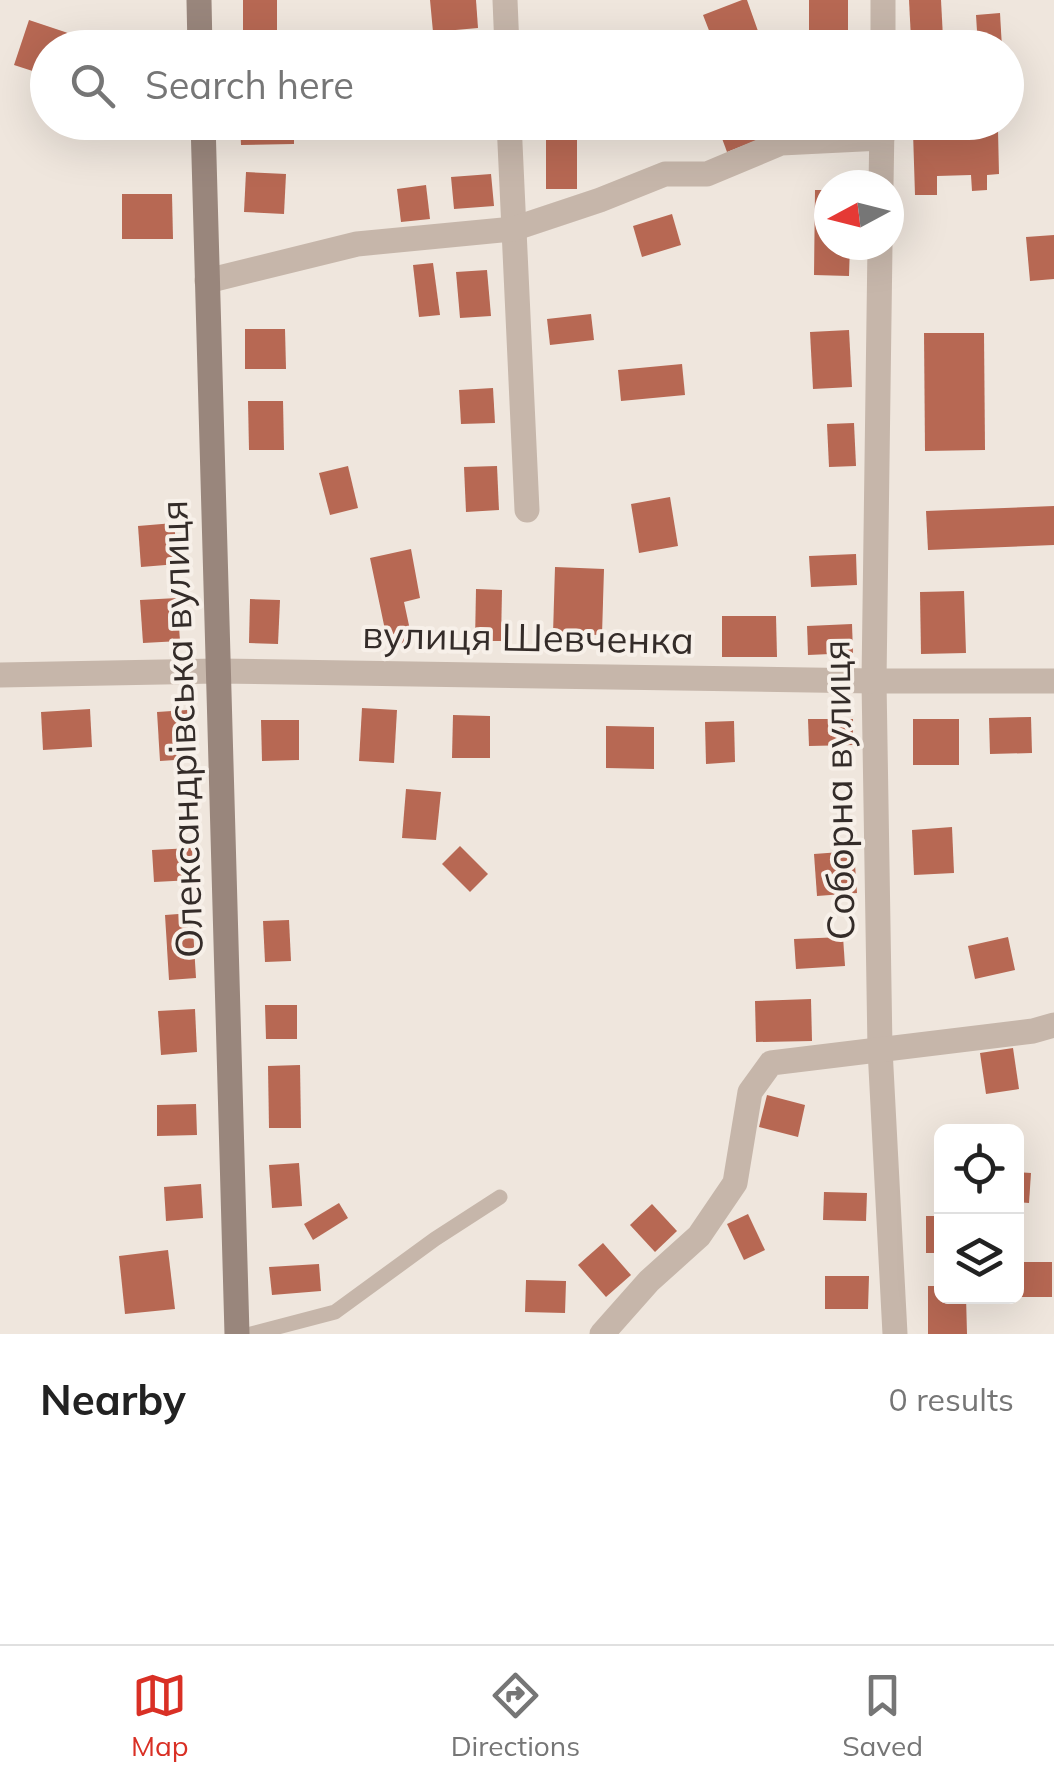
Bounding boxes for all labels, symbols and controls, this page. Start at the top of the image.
search box [30,30,1024,140]
icon: search [65,58,120,113]
text: Search here [145,61,354,109]
north arrow [814,170,904,260]
street label: Олександрівська вулиця [149,499,213,959]
street label: вулиця Шевченка [362,610,694,664]
street label: Соборна вулиця [811,639,865,941]
map controls [934,1124,1024,1304]
button: locate [934,1124,1024,1214]
button: layers [934,1214,1024,1304]
text: Nearby [40,1373,186,1426]
text: 0 results [889,1379,1014,1419]
tab: Map [131,1668,189,1763]
tab: Directions [451,1668,580,1763]
tab: Saved [842,1668,923,1763]

